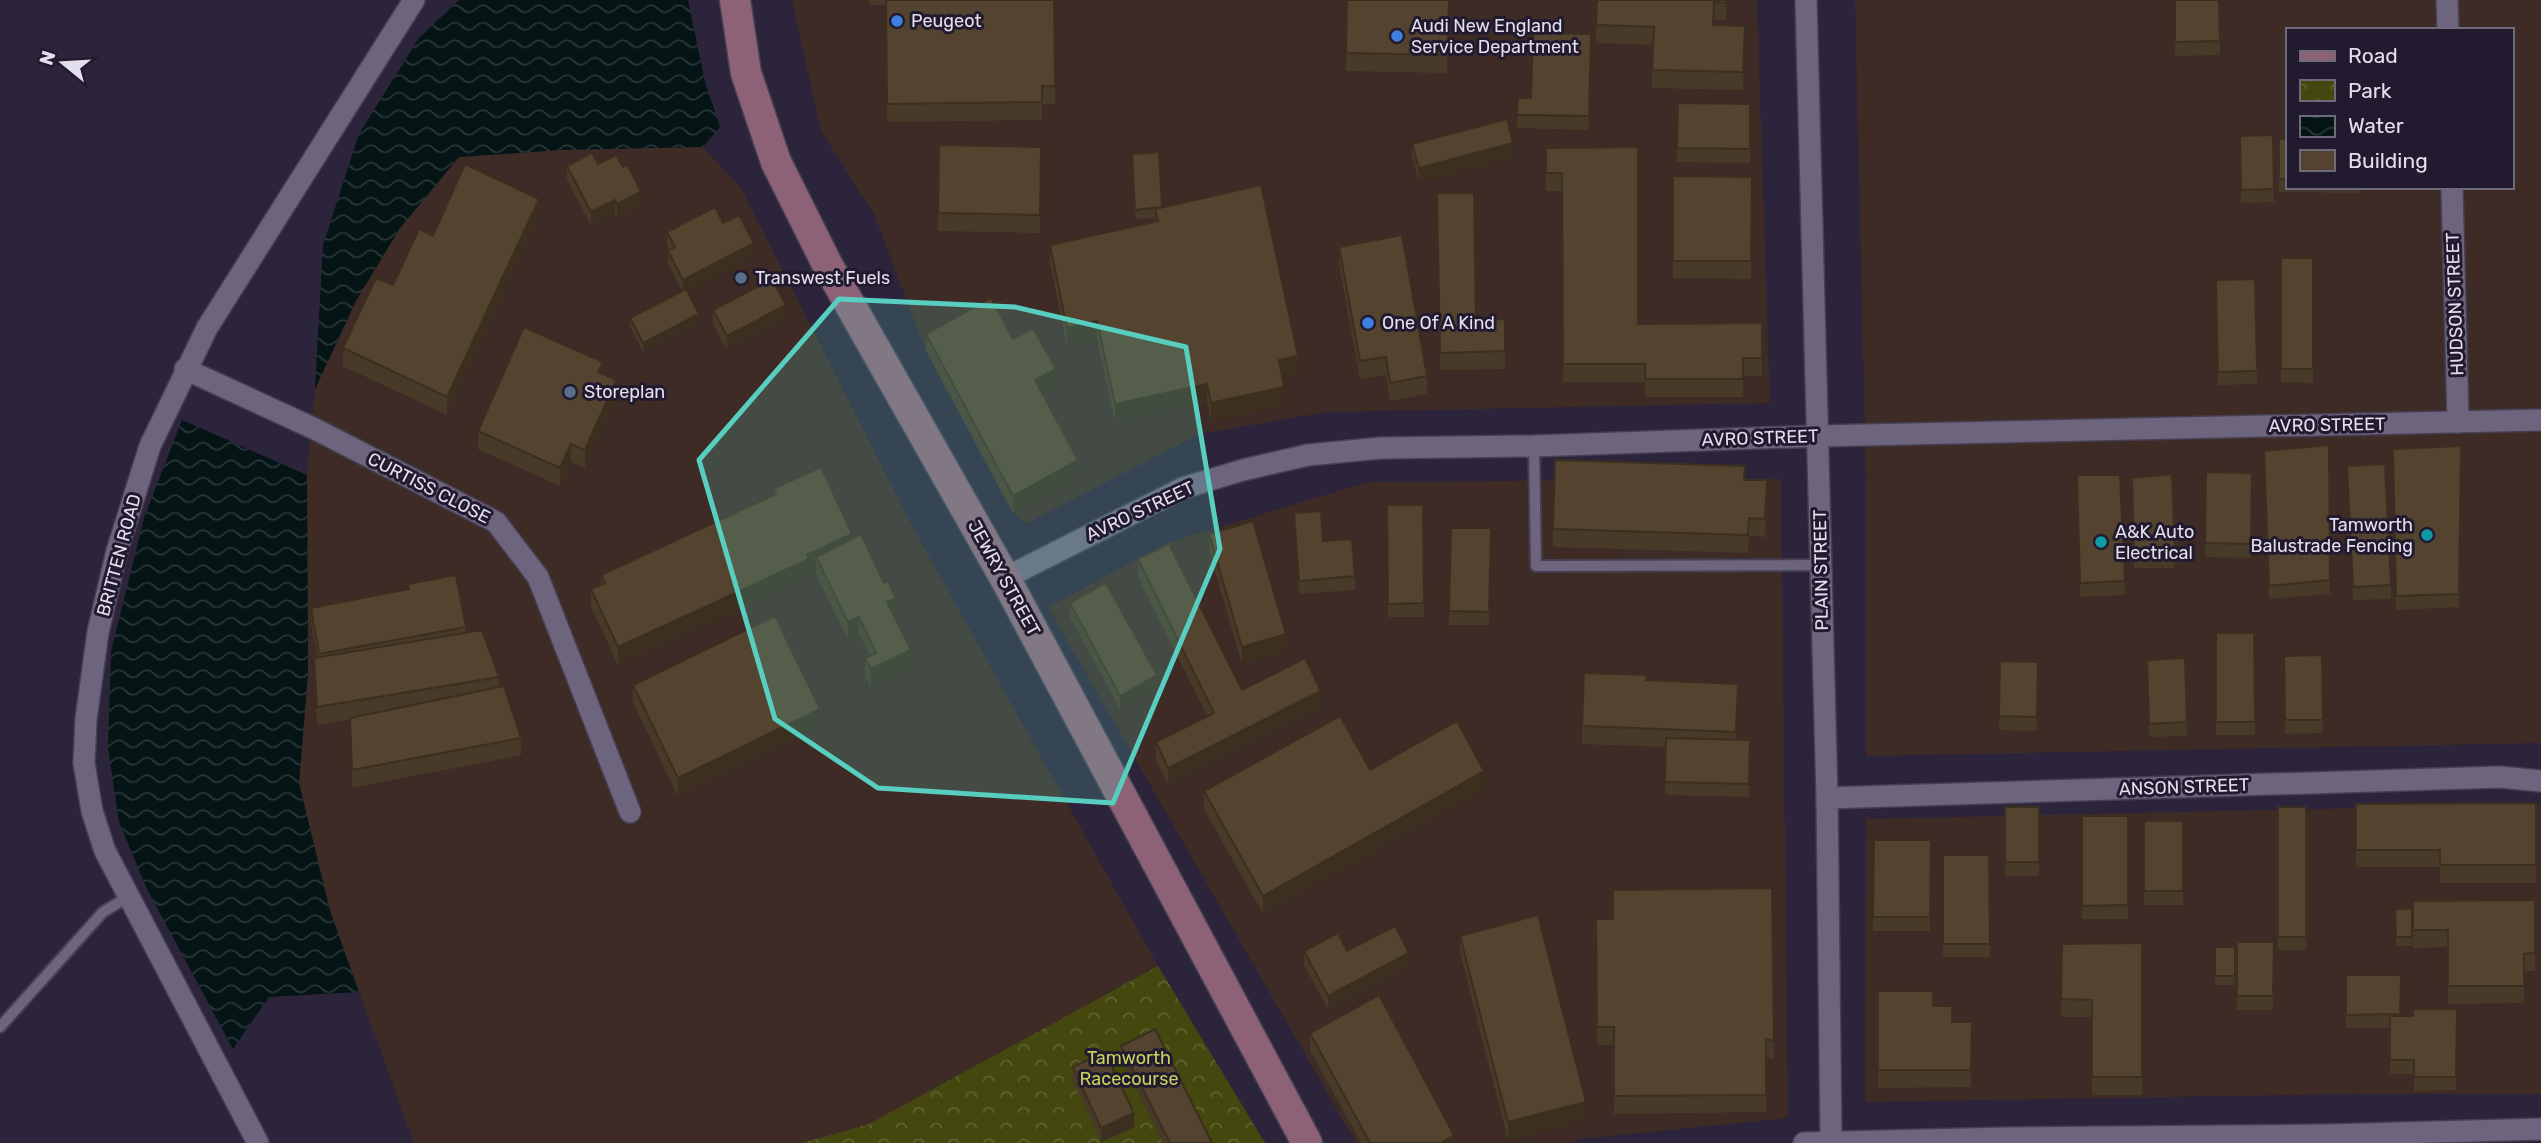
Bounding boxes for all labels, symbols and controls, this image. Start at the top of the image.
place label: Peugeot [911,10,981,32]
marker: Peugeot [889,13,905,29]
place label: Audi New England Service Department [1411,15,1579,58]
north arrow [28,28,98,98]
marker: Audi New England Service Department [1389,28,1405,44]
legend [2286,28,2513,189]
text: Road [2348,43,2398,68]
text: N [34,48,60,68]
text: Park [2348,78,2392,103]
text: Water [2348,113,2404,138]
text: Building [2348,148,2428,173]
street label: HUDSON STREET [2441,232,2469,376]
place label: Transwest Fuels [755,267,890,289]
marker: Transwest Fuels [733,270,749,286]
place label: One Of A Kind [1382,312,1495,334]
marker: One Of A Kind [1360,315,1376,331]
place label: Storeplan [584,381,665,403]
marker: Storeplan [562,384,578,400]
street label: AVRO STREET [2268,413,2386,437]
street label: AVRO STREET [1701,425,1819,451]
street label: CURTISS CLOSE [364,448,494,528]
street label: AVRO STREET [1082,476,1198,546]
street label: BRITTEN ROAD [92,491,146,619]
street label: PLAIN STREET [1809,509,1833,631]
place label: Tamworth Balustrade Fencing [2251,514,2413,557]
street label: JEWRY STREET [963,516,1045,640]
place label: A&K Auto Electrical [2115,521,2194,564]
marker: Tamworth Balustrade Fencing [2419,527,2435,543]
marker: A&K Auto Electrical [2093,534,2109,550]
street label: ANSON STREET [2118,774,2250,800]
park label: Tamworth Racecourse [1080,1047,1178,1090]

